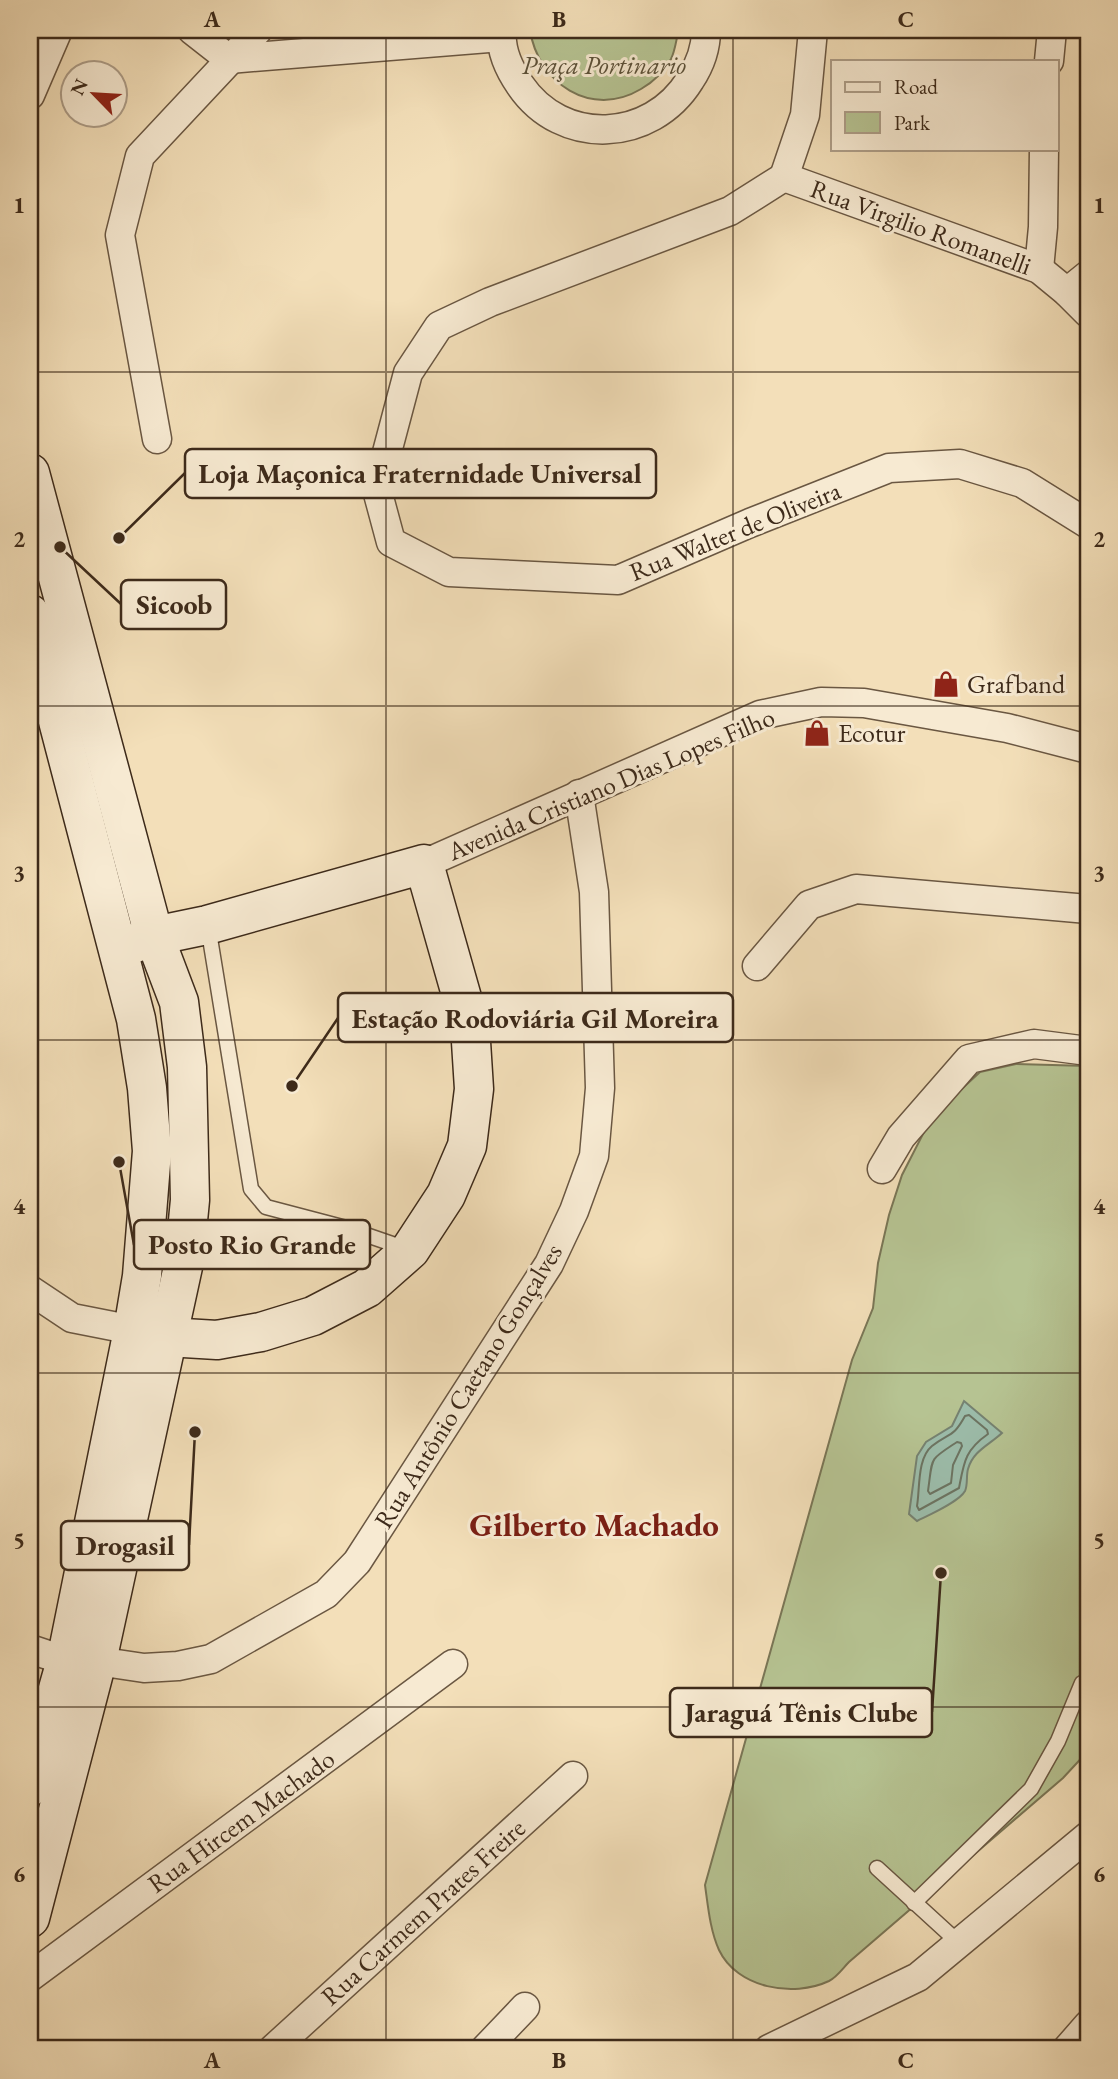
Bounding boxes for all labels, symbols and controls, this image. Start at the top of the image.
text: A [203,4,221,34]
text: B [552,4,566,34]
text: C [898,4,914,34]
park label: Praça Portinario [522,48,686,82]
north arrow [60,60,130,130]
legend [831,60,1058,150]
text: Road [894,73,938,100]
text: N [64,74,94,99]
text: Park [894,109,931,136]
street label: Rua Virgilio Romanelli [806,171,1036,283]
text: 1 [13,190,25,220]
text: 1 [1093,190,1105,220]
callout: Loja Maçonica Fraternidade Universal [185,449,656,498]
text: Loja Maçonica Fraternidade Universal [198,455,642,491]
street label: Rua Walter de Oliveira [624,473,846,589]
text: 2 [13,524,25,554]
text: 2 [1093,524,1105,554]
callout: Sicoob [121,580,226,629]
text: Sicoob [136,586,212,622]
place label: Grafband [967,667,1066,701]
shop icon: Grafband [931,669,961,699]
street label: Avenida Cristiano Dias Lopes Filho [441,700,780,869]
place label: Ecotur [838,716,906,750]
shop icon: Ecotur [802,718,832,748]
text: 3 [13,858,25,888]
text: 3 [1093,858,1105,888]
callout: Estação Rodoviária Gil Moreira [338,993,733,1042]
text: Estação Rodoviária Gil Moreira [351,1000,719,1036]
text: 4 [13,1191,26,1221]
text: 4 [1093,1191,1106,1221]
callout: Posto Rio Grande [134,1220,370,1269]
text: Posto Rio Grande [148,1226,356,1262]
street label: Rua Antônio Caetano Gonçalves [366,1237,570,1535]
district label: Gilberto Machado [469,1503,719,1546]
callout: Drogasil [61,1521,189,1570]
text: 5 [13,1525,25,1555]
text: 5 [1093,1525,1105,1555]
text: Drogasil [75,1527,175,1563]
callout: Jaraguá Tênis Clube [670,1688,932,1737]
text: Jaraguá Tênis Clube [681,1694,918,1730]
street label: Rua Hircem Machado [141,1742,341,1900]
street label: Rua Carmem Prates Freire [314,1811,532,2013]
text: 6 [13,1859,25,1889]
text: 6 [1093,1859,1105,1889]
text: A [203,2045,221,2075]
text: B [552,2045,566,2075]
text: C [898,2045,914,2075]

